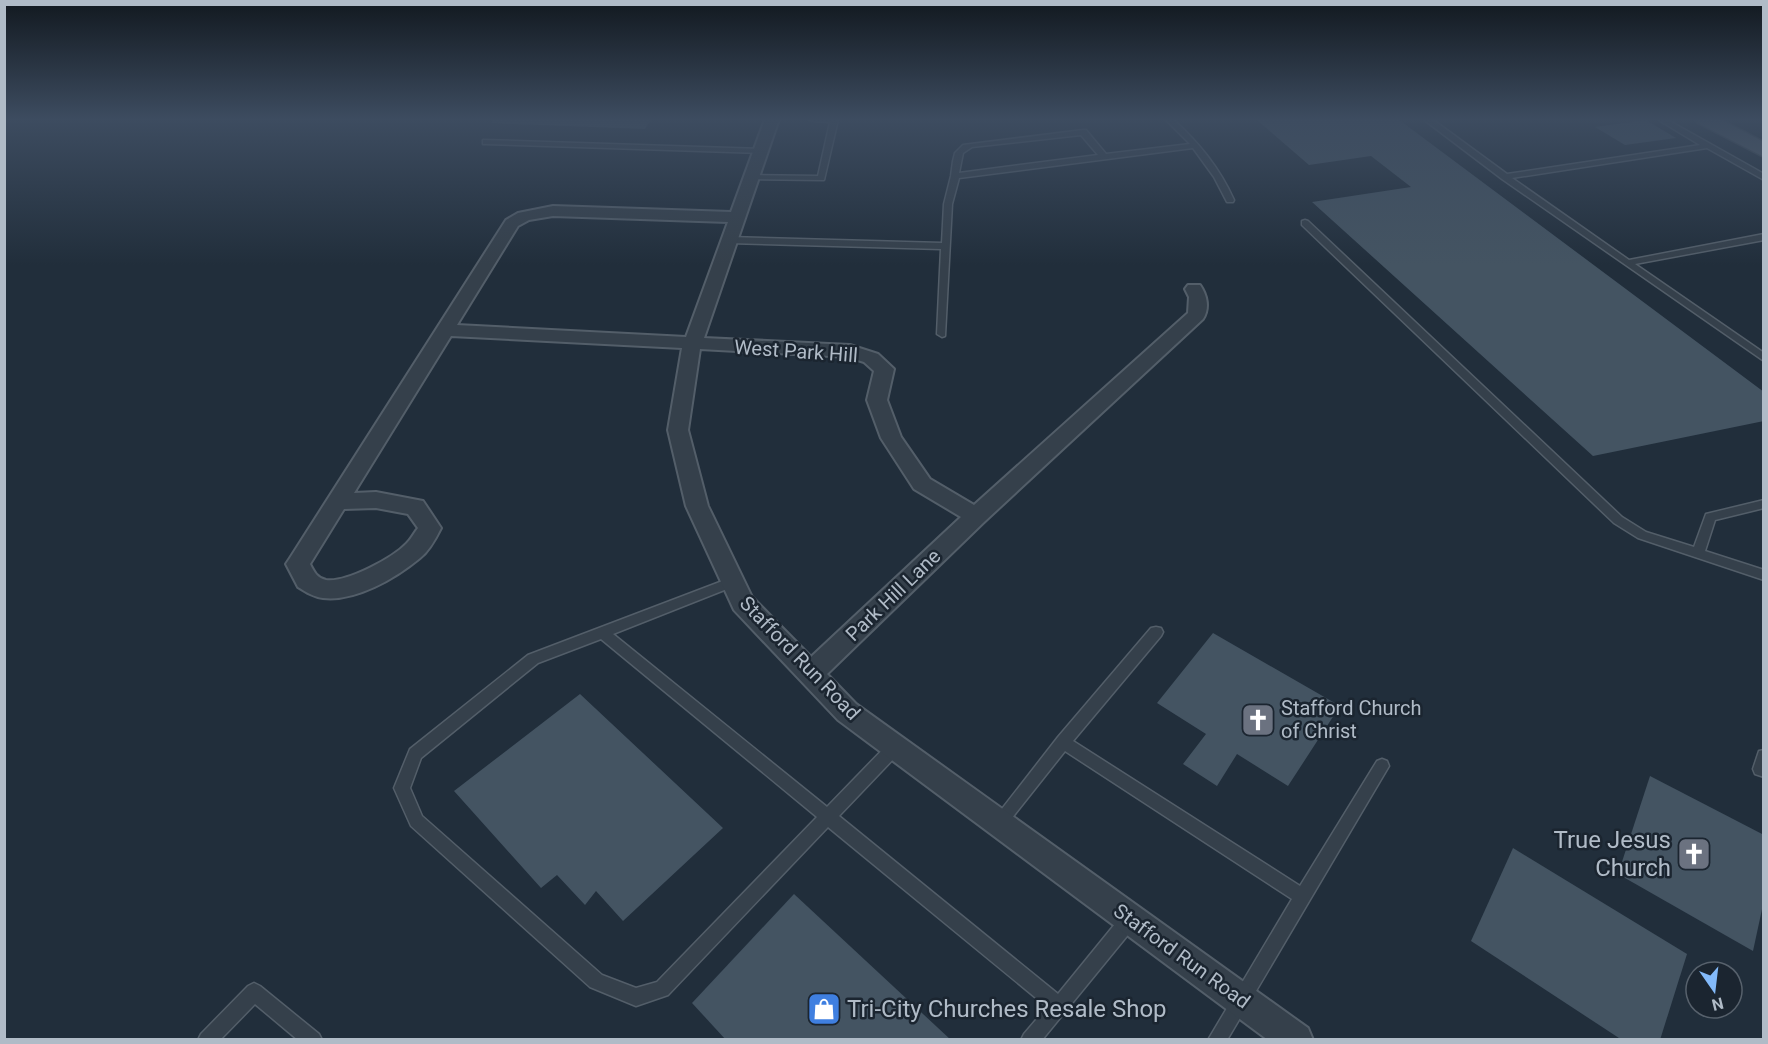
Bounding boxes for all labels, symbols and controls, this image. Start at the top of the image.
street label: West Park Hill [733,335,859,367]
street label: Park Hill Lane [841,544,945,646]
street label: Stafford Run Road [735,591,865,725]
place label: Stafford Church of Christ [1281,696,1422,743]
church icon: Stafford Church of Christ [1240,702,1276,738]
place label: True Jesus Church [1554,826,1671,882]
church icon: True Jesus Church [1676,836,1712,872]
street label: Stafford Run Road [1109,898,1255,1014]
north arrow [1684,960,1744,1020]
shop icon: Tri-City Churches Resale Shop [806,991,842,1027]
text: N [1710,993,1725,1015]
place label: Tri-City Churches Resale Shop [847,995,1167,1023]

